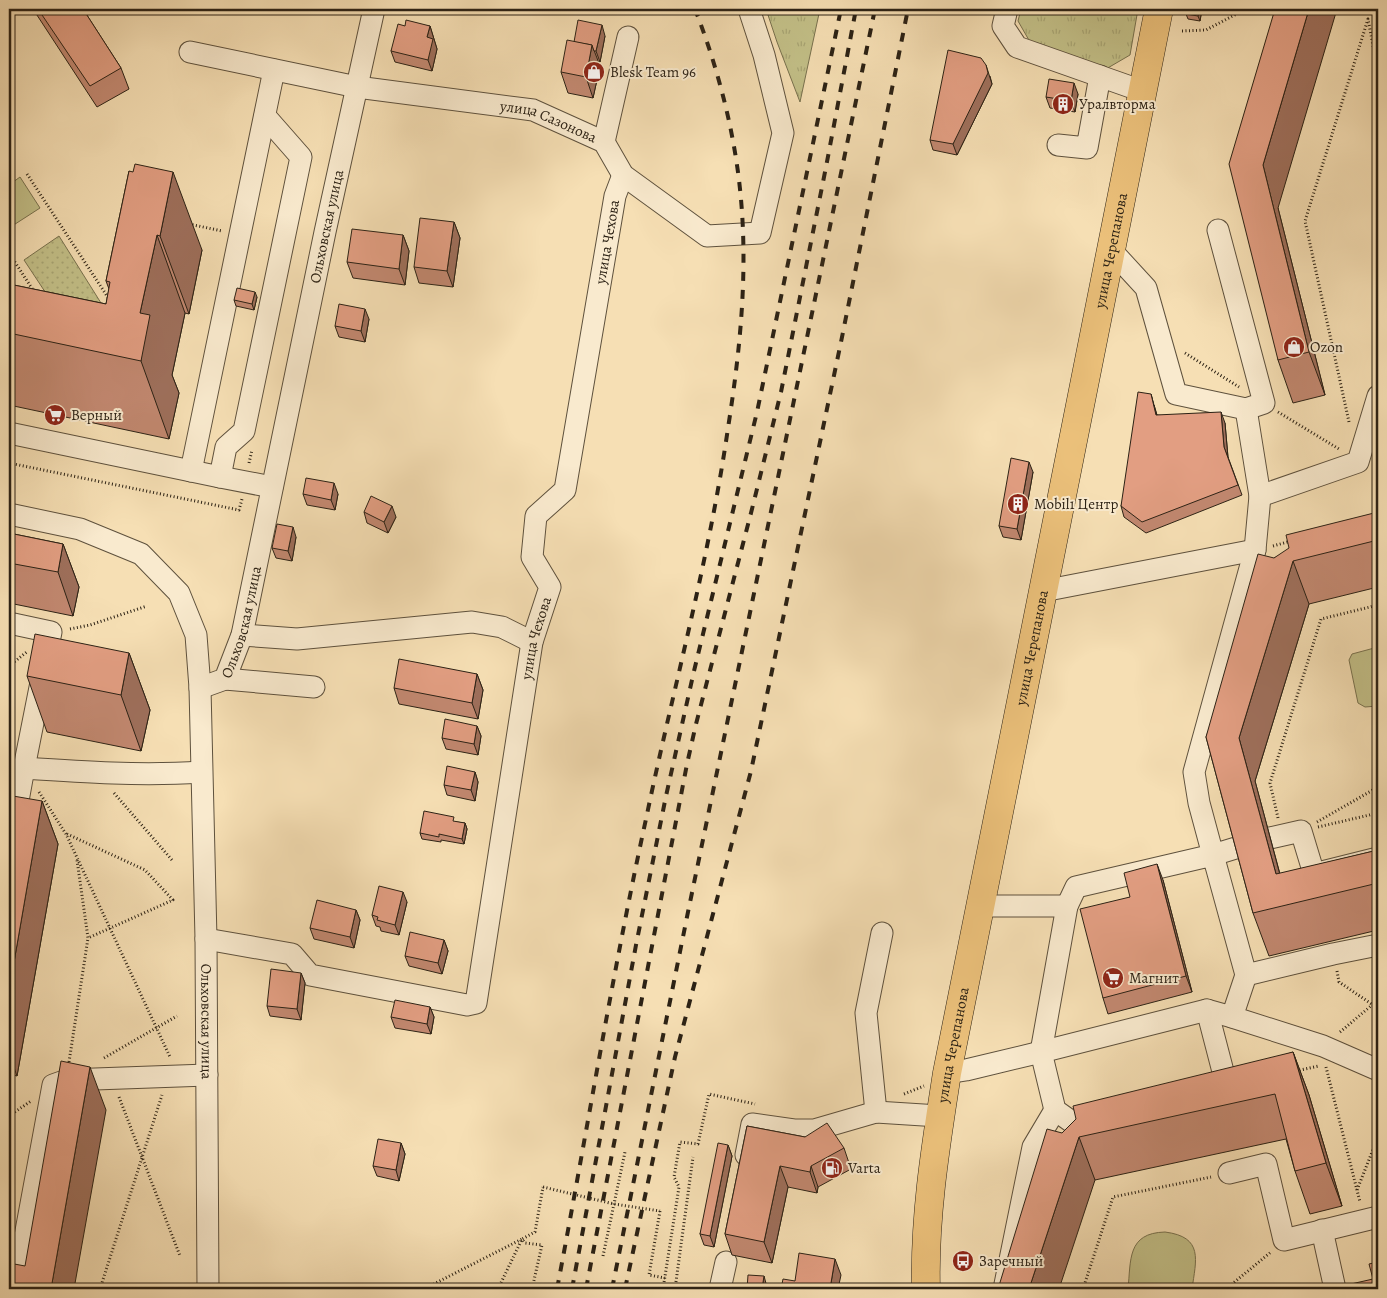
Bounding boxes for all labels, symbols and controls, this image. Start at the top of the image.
shop icon: Blesk Team 96 [582,60,606,84]
place label: Blesk Team 96 [610,62,696,82]
building icon: Уралвторма [1051,92,1075,116]
place label: Уралвторма [1079,94,1156,114]
street label: улица Сазонова [498,96,600,147]
street label: Ольховская улица [305,168,348,285]
street label: улица Черепанова [1089,191,1132,311]
street label: улица Чехова [590,198,624,287]
shop icon: Ozon [1282,335,1306,359]
place label: Ozon [1310,337,1343,357]
supermarket icon: Верный [43,403,67,427]
place label: Верный [71,405,122,425]
building icon: Mobil1 Центр [1006,492,1030,516]
place label: Mobil1 Центр [1034,494,1118,514]
street label: Ольховская улица [216,564,266,681]
street label: улица Черепанова [1010,588,1053,708]
street label: улица Чехова [516,594,556,682]
street label: Ольховская улица [196,964,217,1080]
supermarket icon: Магнит [1101,966,1125,990]
place label: Магнит [1129,968,1179,988]
street label: улица Черепанова [932,985,974,1105]
fuel station icon: Varta [820,1156,844,1180]
place label: Varta [847,1158,881,1178]
bus stop icon: Заречный [951,1249,975,1273]
place label: Заречный [979,1251,1043,1271]

